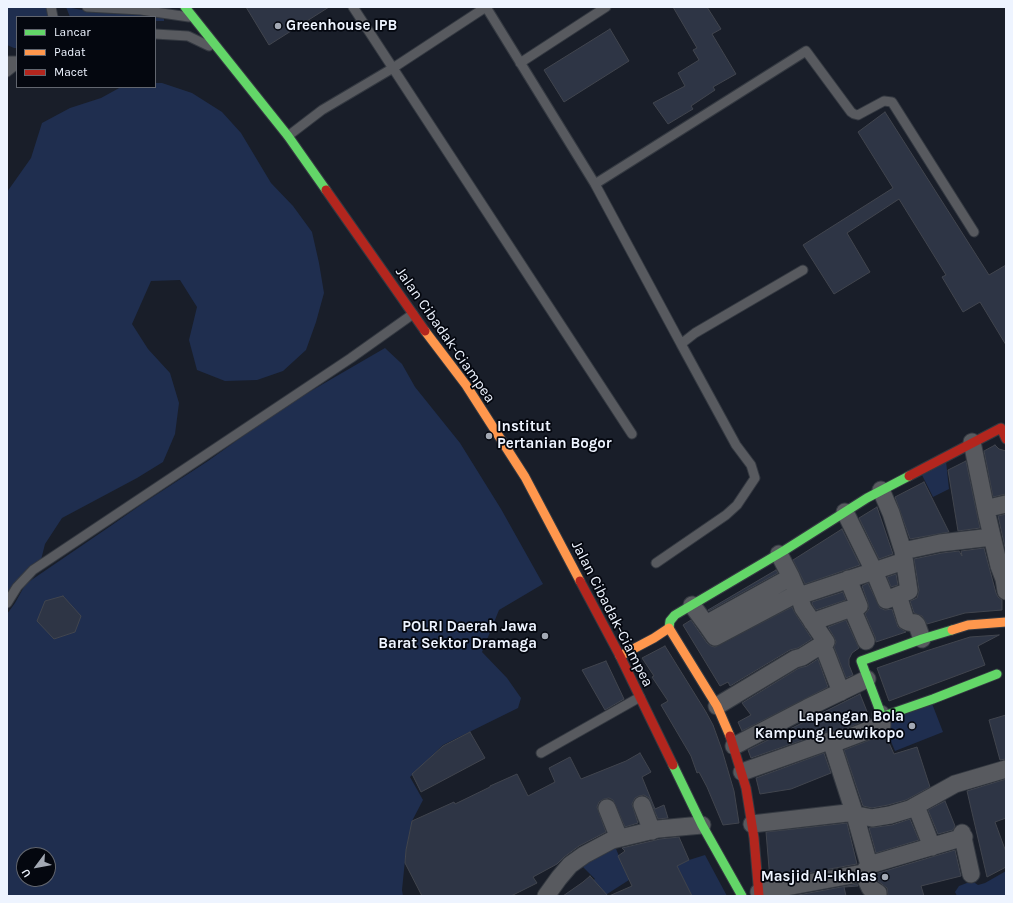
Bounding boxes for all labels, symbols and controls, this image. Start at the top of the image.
legend [16,16,156,88]
place label: Greenhouse IPB [286,17,397,35]
marker: Greenhouse IPB [273,21,283,31]
text: Lancar [54,25,91,39]
text: Padat [54,45,85,59]
text: Macet [54,65,88,79]
street label: Jalan Cibadak-Ciampea [391,264,499,406]
place label: Institut Pertanian Bogor [497,418,612,453]
marker: Institut Pertanian Bogor [484,431,494,441]
street label: Jalan Cibadak-Ciampea [567,538,657,690]
place label: POLRI Daerah Jawa Barat Sektor Dramaga [378,618,537,653]
marker: POLRI Daerah Jawa Barat Sektor Dramaga [540,631,550,641]
place label: Lapangan Bola Kampung Leuwikopo [755,708,904,743]
marker: Lapangan Bola Kampung Leuwikopo [907,721,917,731]
north arrow [16,847,56,887]
text: U [19,866,34,880]
place label: Masjid Al-Ikhlas [761,868,877,886]
marker: Masjid Al-Ikhlas [880,872,890,882]

